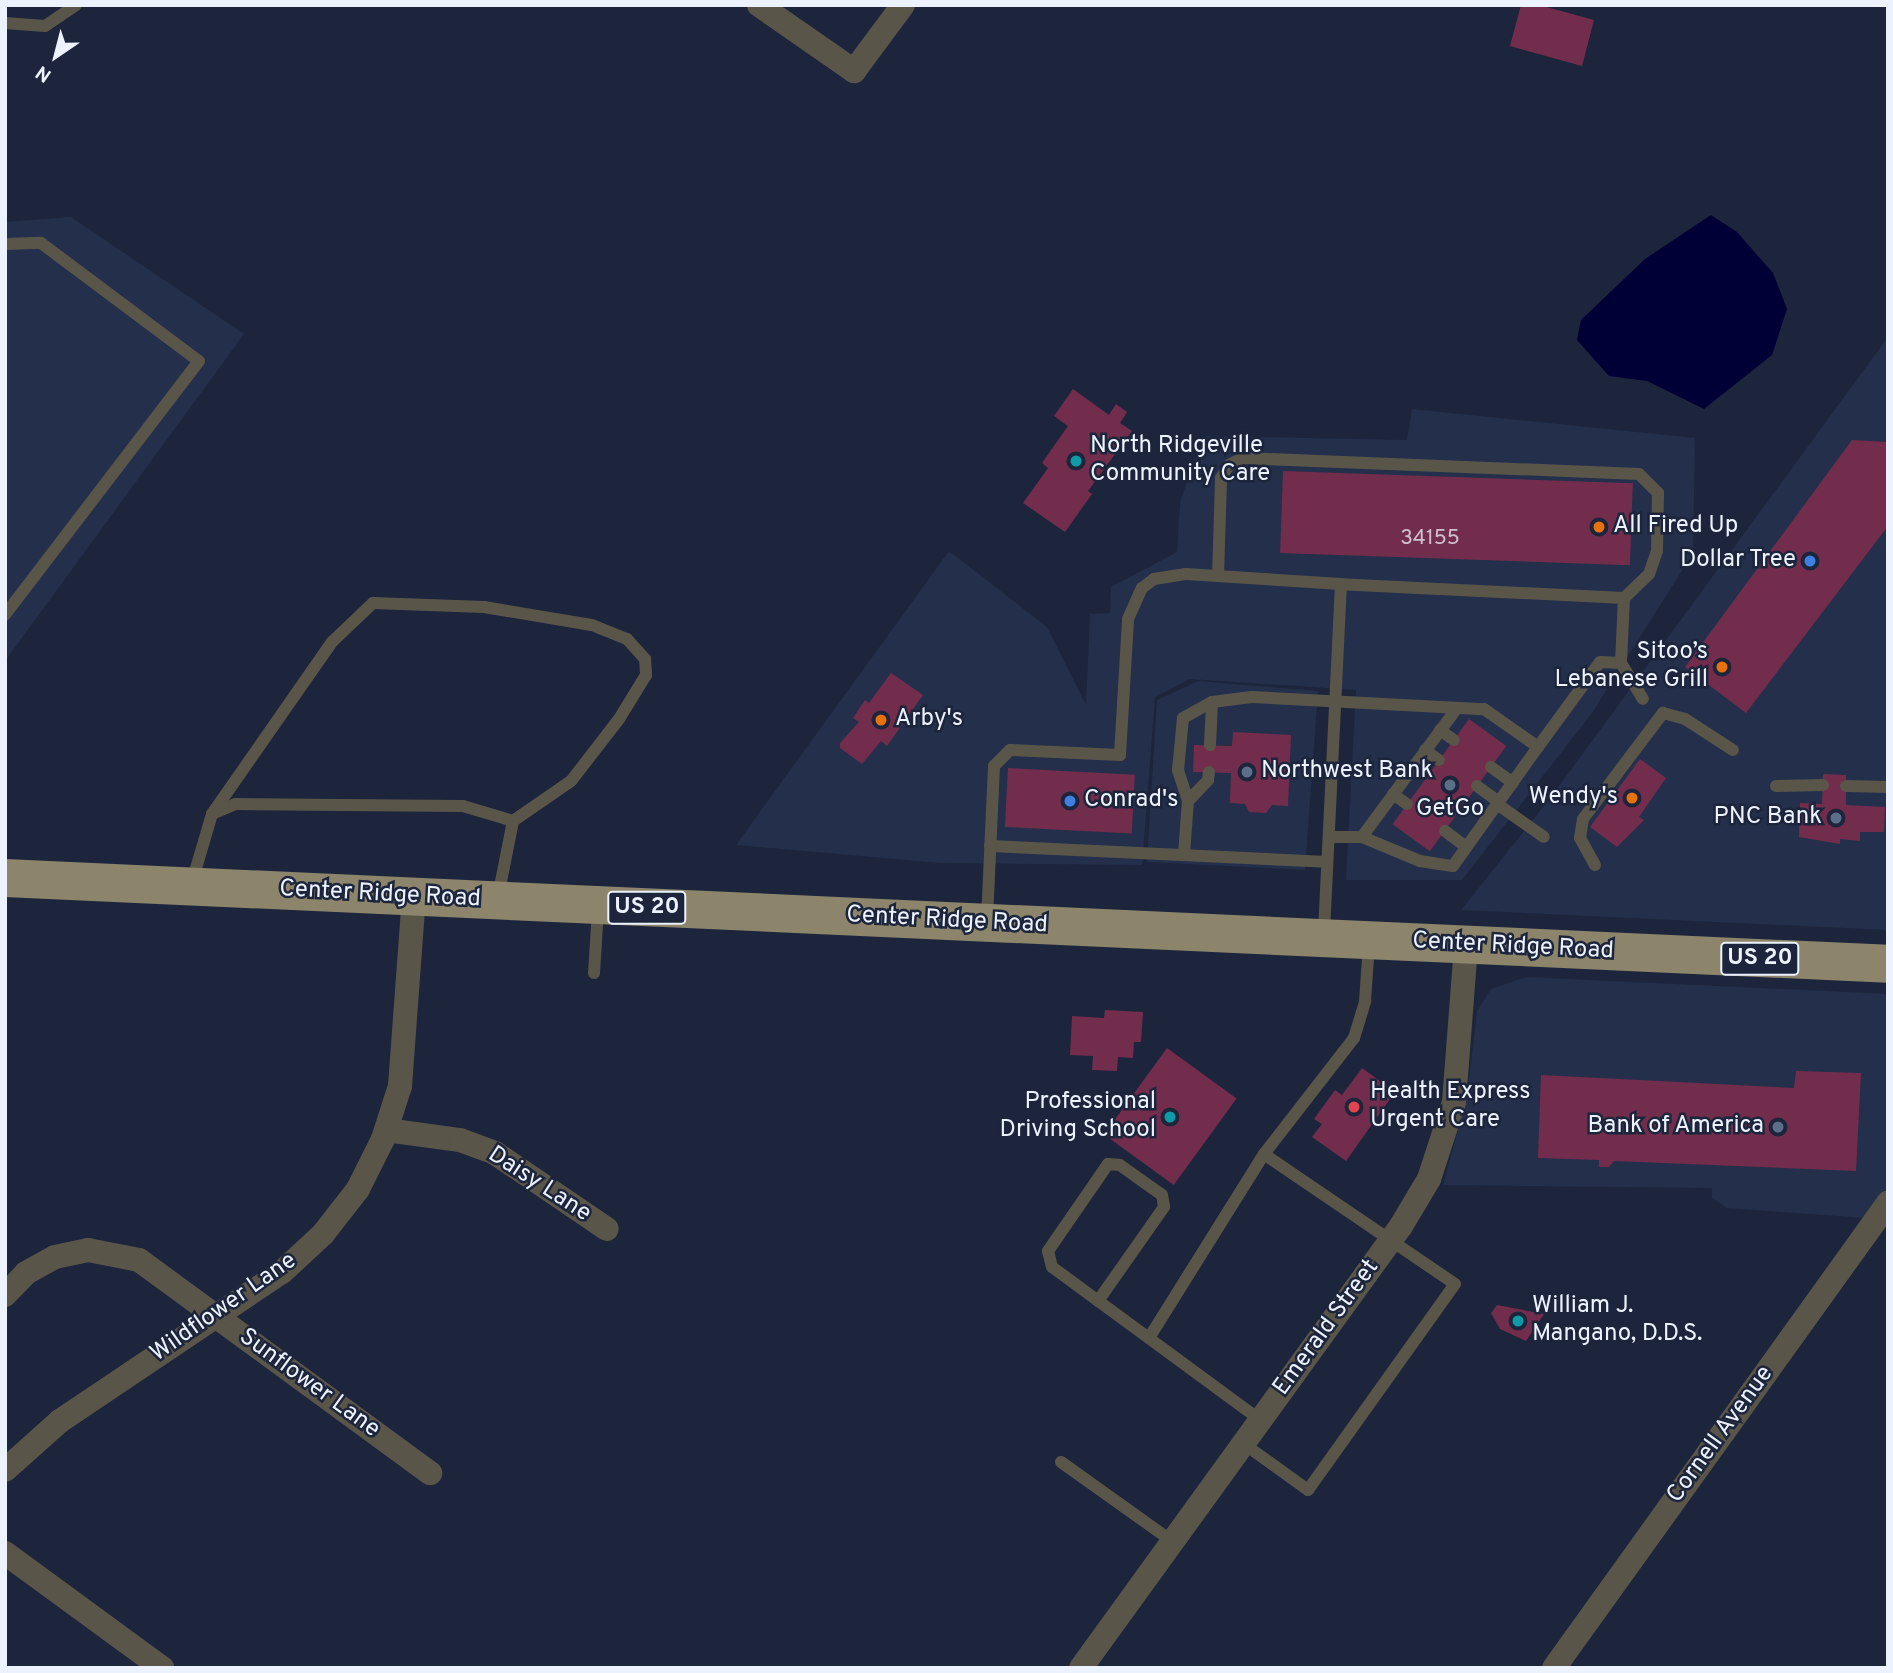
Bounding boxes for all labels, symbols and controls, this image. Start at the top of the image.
north arrow [21,21,91,91]
text: N [31,59,56,87]
place label: North Ridgeville Community Care [1090,433,1270,489]
marker: North Ridgeville Community Care [1068,453,1084,469]
place label: All Fired Up [1613,513,1738,541]
marker: All Fired Up [1591,519,1607,535]
house number: 34155 [1400,526,1460,552]
place label: Dollar Tree [1679,547,1796,575]
marker: Dollar Tree [1802,553,1818,569]
place label: Sitoo’s Lebanese Grill [1554,639,1708,695]
marker: Sitoo’s Lebanese Grill [1714,659,1730,675]
place label: Arby's [895,706,963,734]
marker: Arby's [873,712,889,728]
place label: Northwest Bank [1261,758,1433,786]
marker: Northwest Bank [1239,764,1255,780]
marker: GetGo [1442,777,1458,793]
place label: Wendy's [1529,784,1618,812]
place label: Conrad's [1084,787,1178,815]
marker: Wendy's [1624,790,1640,806]
marker: Conrad's [1062,793,1078,809]
place label: GetGo [1416,796,1484,824]
place label: PNC Bank [1714,804,1822,832]
marker: PNC Bank [1828,810,1844,826]
street label: Center Ridge Road [278,875,482,915]
road number: US 20 [607,888,687,928]
street label: Center Ridge Road [845,901,1049,941]
street label: Center Ridge Road [1411,927,1615,967]
road number: US 20 [1720,940,1800,978]
place label: Health Express Urgent Care [1370,1079,1531,1135]
place label: Professional Driving School [1000,1089,1156,1145]
marker: Health Express Urgent Care [1344,1097,1364,1117]
marker: Professional Driving School [1162,1109,1178,1125]
place label: Bank of America [1587,1113,1764,1141]
marker: Bank of America [1770,1119,1786,1135]
street label: Daisy Lane [482,1141,596,1229]
street label: Wildflower Lane [145,1247,303,1369]
street label: Emerald Street [1268,1254,1386,1402]
place label: William J. Mangano, D.D.S. [1532,1293,1702,1349]
marker: William J. Mangano, D.D.S. [1510,1313,1526,1329]
street label: Sunflower Lane [233,1323,385,1445]
street label: Cornell Avenue [1661,1360,1781,1510]

